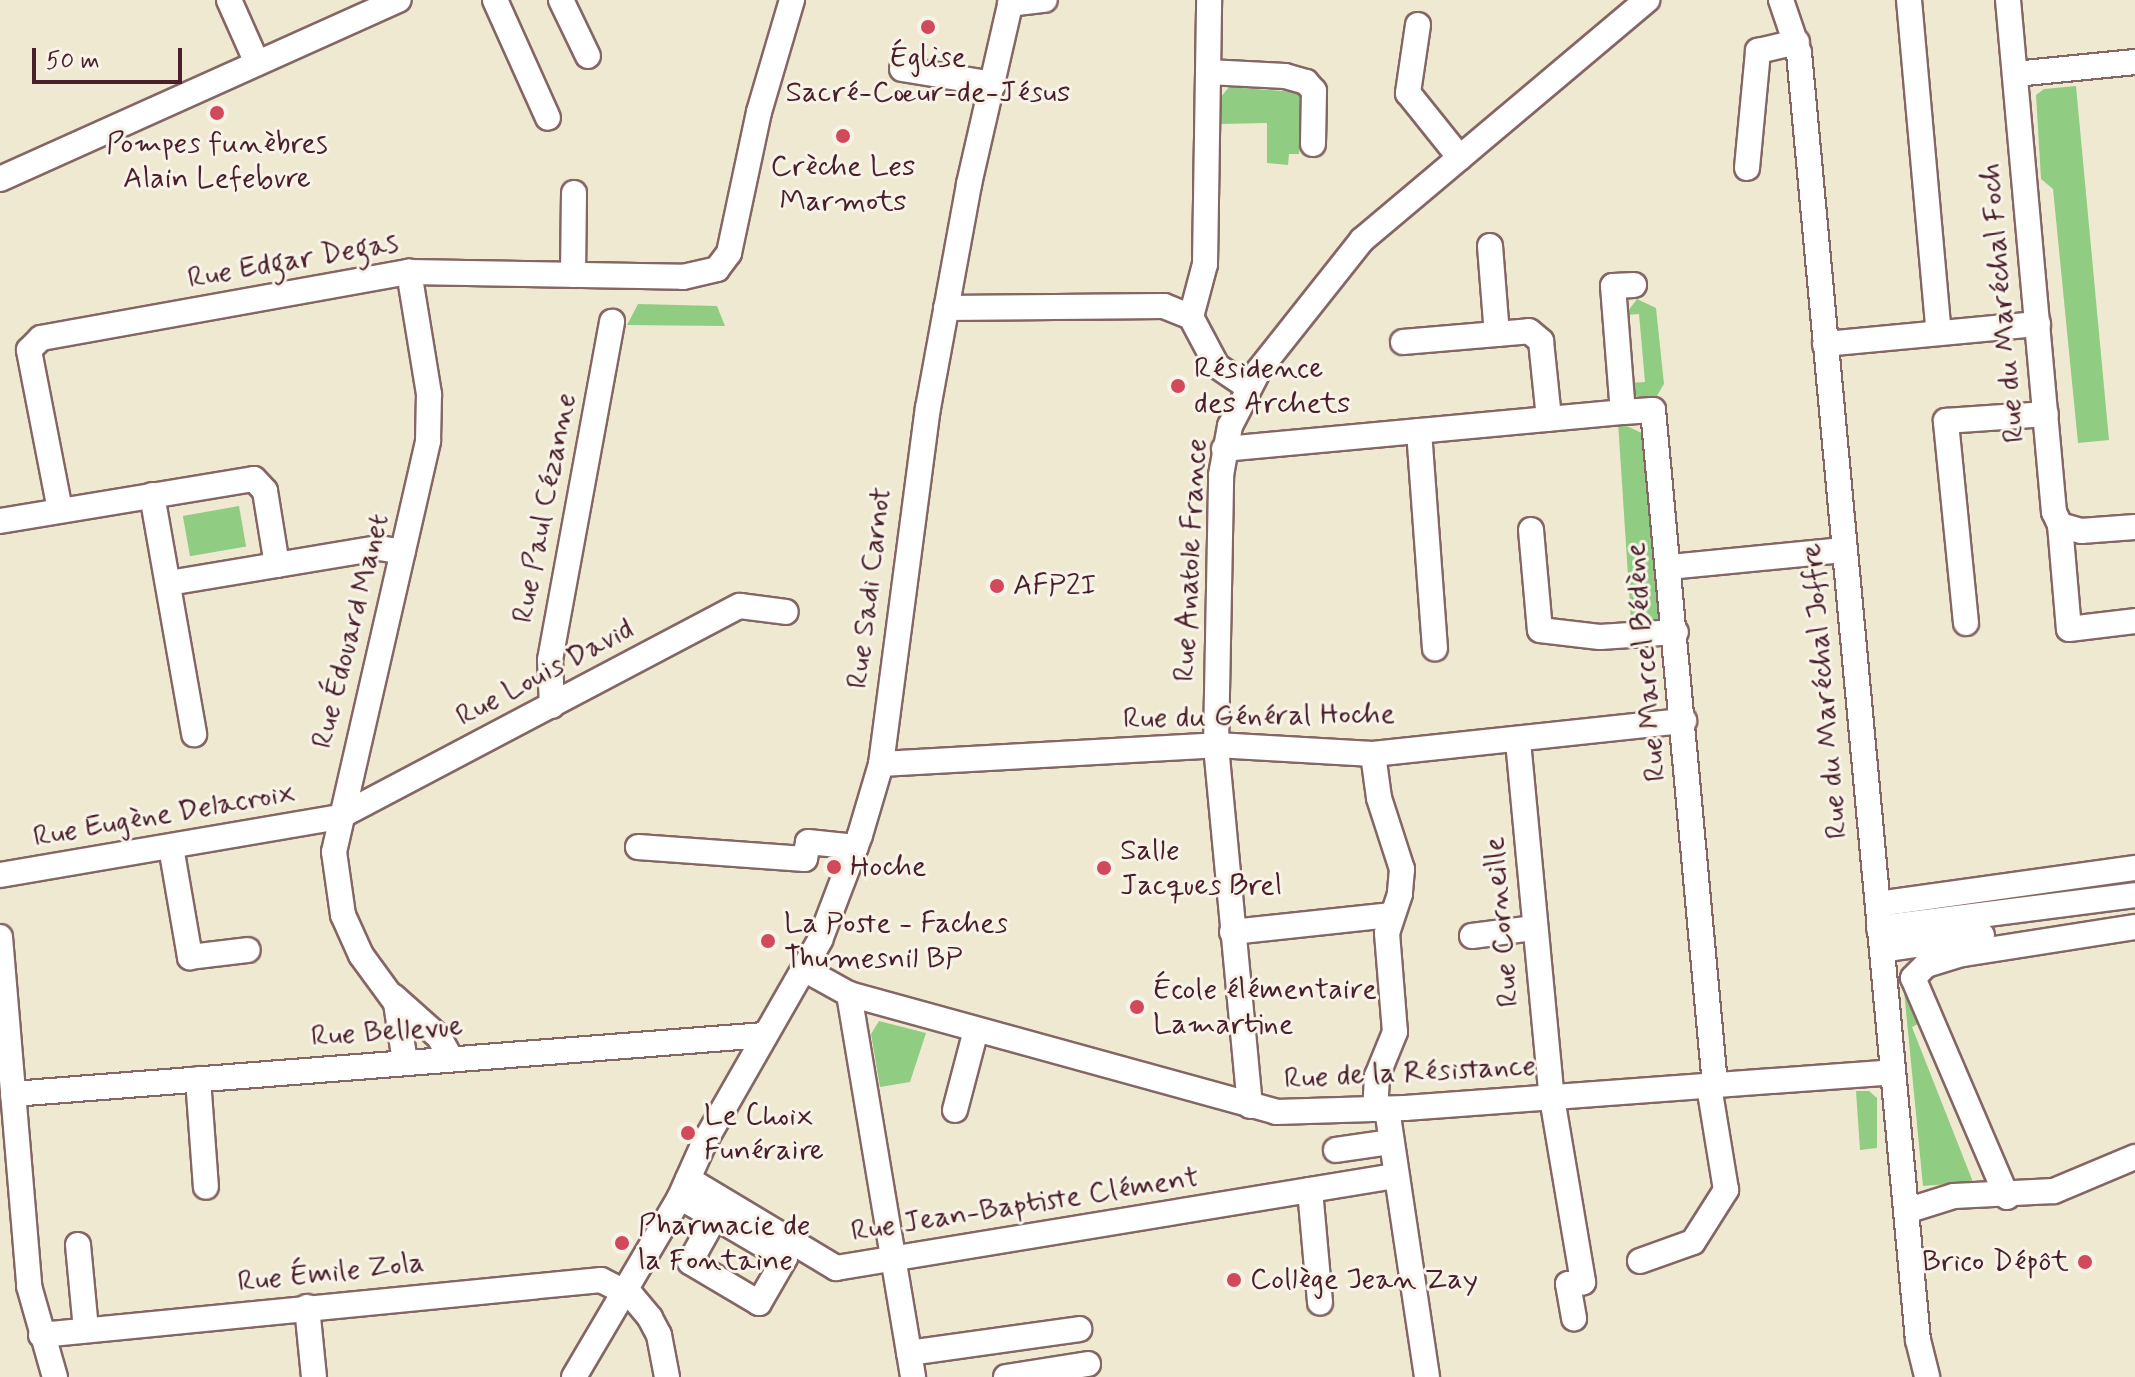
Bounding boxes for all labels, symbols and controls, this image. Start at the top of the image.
marker: Église Sacré-Cœur-de-Jésus [919,18,937,36]
scale bar [36,32,186,82]
place label: Église Sacré-Cœur-de-Jésus [786,40,1070,110]
text: 50 m [46,46,100,77]
marker: Pompes funèbres Alain Lefebvre [208,104,226,122]
place label: Pompes funèbres Alain Lefebvre [111,126,323,196]
marker: Crèche Les Marmots [834,127,852,145]
place label: Crèche Les Marmots [770,149,916,220]
street label: Rue du Maréchal Foch [1973,165,2033,441]
street label: Rue Edgar Degas [187,225,399,297]
place label: Résidence des Archets [1194,351,1350,422]
marker: Résidence des Archets [1169,377,1187,395]
street label: Rue Paul Cézanne [505,392,585,624]
street label: Rue Anatole France [1167,438,1215,682]
street label: Rue Sadi Carnot [839,480,901,696]
street label: Rue Édouard Manet [304,507,398,755]
street label: Rue Marcel Bédène [1618,542,1674,782]
street label: Rue du Maréchal Joffre [1794,542,1856,840]
place label: AFP2I [1013,568,1096,604]
marker: AFP2I [988,577,1006,595]
street label: Rue Louis David [450,611,640,735]
street label: Rue du Général Hoche [1124,697,1394,737]
street label: Rue Eugène Delacroix [33,775,295,855]
place label: Salle Jacques Brel [1120,833,1280,904]
street label: Rue Corneille [1477,835,1527,1009]
place label: Hoche [850,849,927,885]
marker: Hoche [825,858,843,876]
marker: Salle Jacques Brel [1095,859,1113,877]
place label: La Poste - Faches Thumesnil BP [784,906,1006,976]
marker: La Poste - Faches Thumesnil BP [759,932,777,950]
place label: École élémentaire Lamartine [1153,972,1377,1042]
marker: École élémentaire Lamartine [1128,998,1146,1016]
street label: Rue Bellevue [306,1008,468,1056]
street label: Rue de la Résistance [1284,1048,1536,1098]
place label: Le Choix Funéraire [704,1098,824,1168]
marker: Le Choix Funéraire [679,1124,697,1142]
street label: Rue Jean-Baptiste Clément [849,1160,1201,1250]
place label: Pharmacie de la Fontaine [638,1208,812,1278]
marker: Pharmacie de la Fontaine [613,1234,631,1252]
place label: Brico Dépôt [1922,1244,2069,1280]
street label: Rue Émile Zola [235,1245,427,1301]
marker: Brico Dépôt [2076,1253,2094,1271]
place label: Collège Jean Zay [1250,1262,1472,1298]
marker: Collège Jean Zay [1225,1271,1243,1289]

